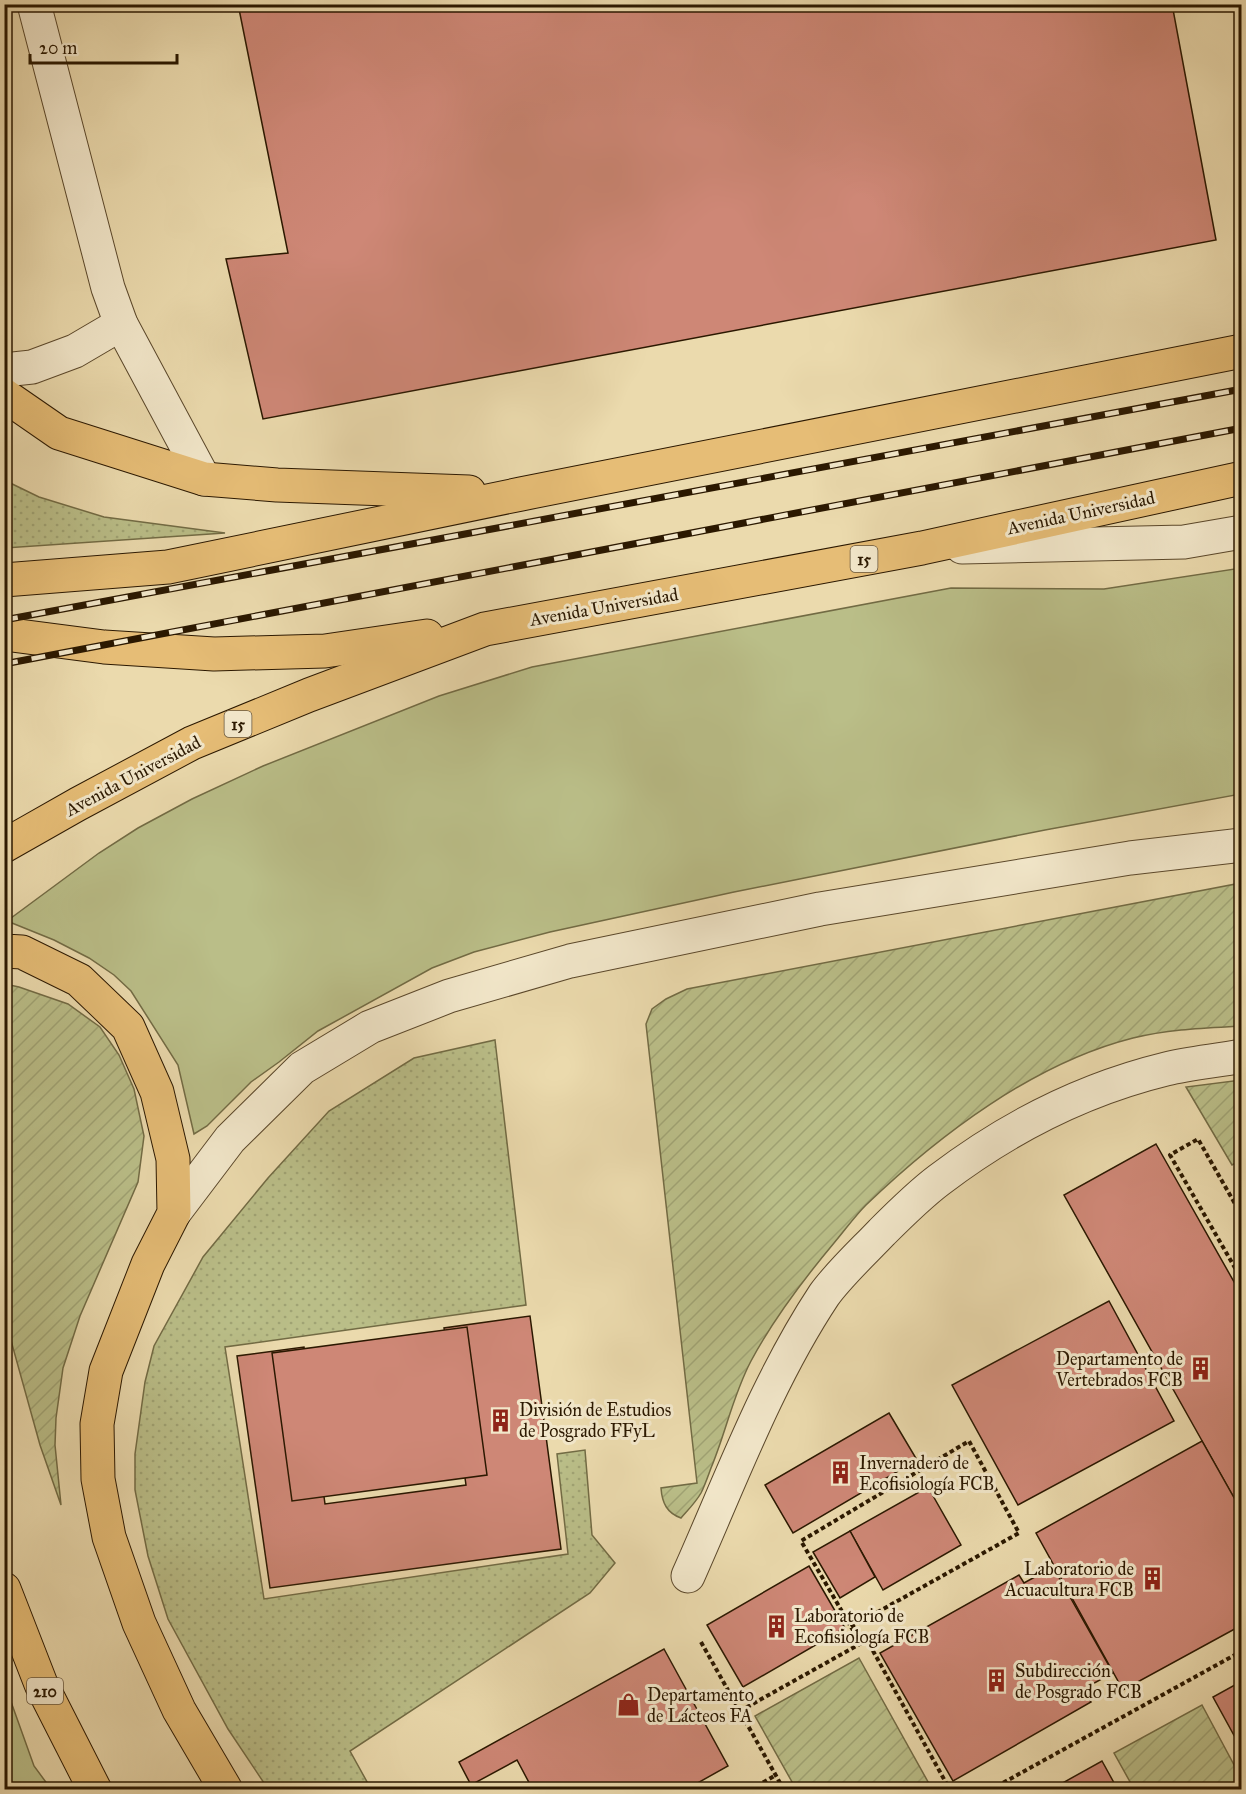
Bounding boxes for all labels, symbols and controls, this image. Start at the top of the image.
scale bar [30,27,177,65]
text: 20 m [39,37,77,59]
street label: Avenida Universidad [1004,487,1157,540]
road number: 15 [850,546,878,572]
street label: Avenida Universidad [527,583,680,631]
road number: 15 [224,711,252,737]
street label: Avenida Universidad [61,731,205,822]
place label: Departamento de Vertebrados FCB [1055,1348,1183,1391]
building icon: Departamento de Vertebrados FCB [1188,1356,1214,1382]
place label: División de Estudios de Posgrado FFyL [519,1399,671,1443]
building icon: División de Estudios de Posgrado FFyL [488,1407,514,1433]
place label: Invernadero de Ecofisiología FCB [859,1452,994,1496]
building icon: Invernadero de Ecofisiología FCB [828,1460,854,1486]
place label: Laboratorio de Acuacultura FCB [1004,1558,1134,1601]
building icon: Laboratorio de Acuacultura FCB [1139,1566,1165,1592]
place label: Laboratorio de Ecofisiología FCB [794,1605,929,1649]
building icon: Laboratorio de Ecofisiología FCB [763,1613,789,1639]
place label: Subdirección de Posgrado FCB [1015,1660,1142,1704]
building icon: Subdirección de Posgrado FCB [984,1668,1010,1694]
road number: 210 [27,1678,63,1704]
place label: Departamento de Lácteos FA [647,1684,754,1727]
shop icon: Departamento de Lácteos FA [616,1692,642,1718]

